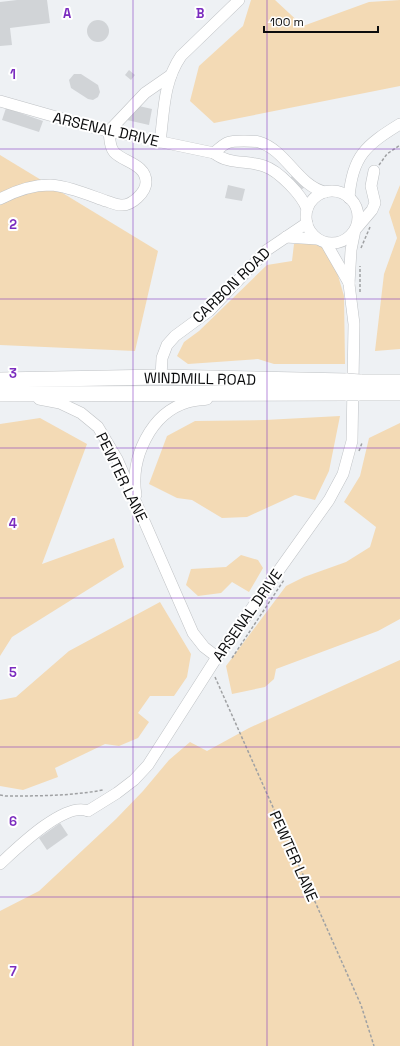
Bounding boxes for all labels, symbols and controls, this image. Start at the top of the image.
text: A [63,5,72,22]
text: B [196,5,205,22]
scale bar [264,8,378,34]
text: 100 m [270,14,304,30]
text: 1 [10,66,16,83]
street label: ARSENAL DRIVE [51,108,161,150]
text: 2 [9,216,17,233]
street label: CARBON ROAD [188,243,274,327]
text: 3 [9,365,17,382]
street label: WINDMILL ROAD [144,367,256,389]
street label: PEWTER LANE [92,429,152,525]
text: 4 [9,515,17,532]
street label: ARSENAL DRIVE [208,565,286,665]
text: 5 [9,664,17,681]
street label: PEWTER LANE [266,808,322,904]
text: 6 [9,813,17,830]
text: 7 [9,963,17,980]

